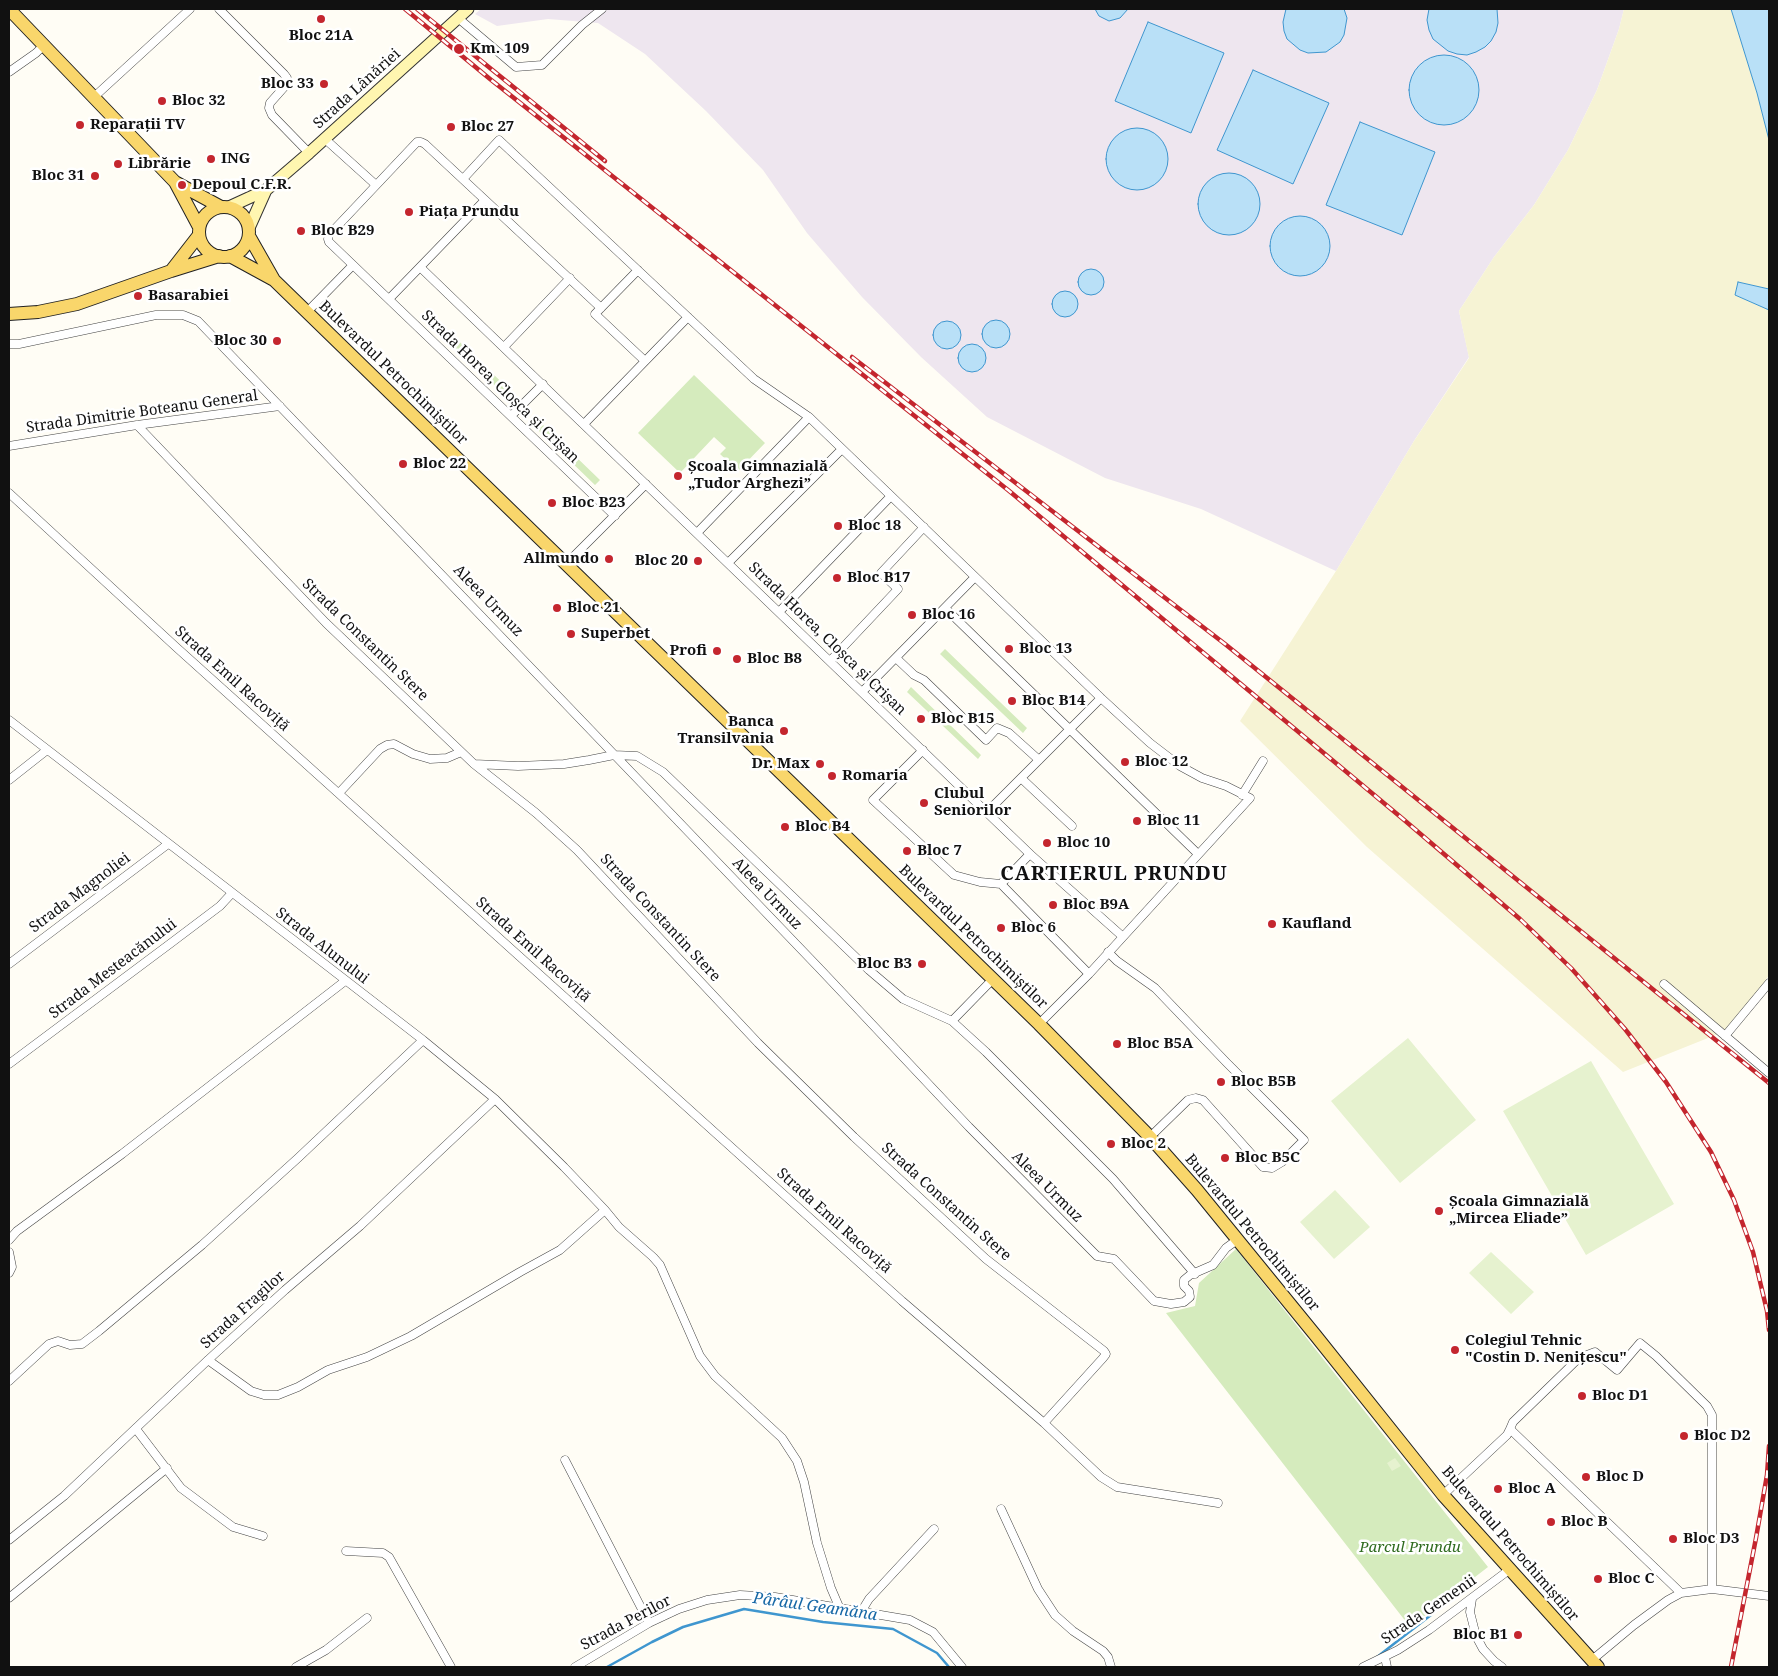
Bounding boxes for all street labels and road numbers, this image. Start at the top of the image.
street label: Strada Lânăriei [310,45,404,133]
street label: Bulevardul Petrochimiștilor [315,297,471,449]
street label: Strada Horea, Cloșca și Crișan [417,307,583,467]
street label: Strada Dimitrie Boteanu General [25,387,259,437]
street label: Strada Horea, Cloșca și Crișan [744,559,910,719]
street label: Aleea Urmuz [449,561,527,641]
street label: Strada Constantin Stere [298,575,432,705]
street label: Strada Emil Racoviță [171,623,293,735]
street label: Strada Magnoliei [26,849,134,937]
street label: Strada Constantin Stere [596,850,724,986]
street label: Aleea Urmuz [728,854,806,934]
street label: Bulevardul Petrochimiștilor [895,861,1051,1013]
street label: Strada Emil Racoviță [472,894,594,1006]
street label: Strada Alunului [272,904,372,988]
street label: Strada Mesteacănului [46,915,180,1023]
street label: Strada Constantin Stere [878,1139,1014,1265]
street label: Aleea Urmuz [1008,1148,1086,1226]
street label: Bulevardul Petrochimiștilor [1181,1151,1323,1315]
street label: Strada Emil Racoviță [773,1165,895,1277]
street label: Strada Fragilor [197,1267,289,1353]
street label: Bulevardul Petrochimiștilor [1438,1463,1582,1625]
street label: Strada Gemenii [1378,1572,1480,1648]
street label: Strada Perilor [578,1592,674,1654]

